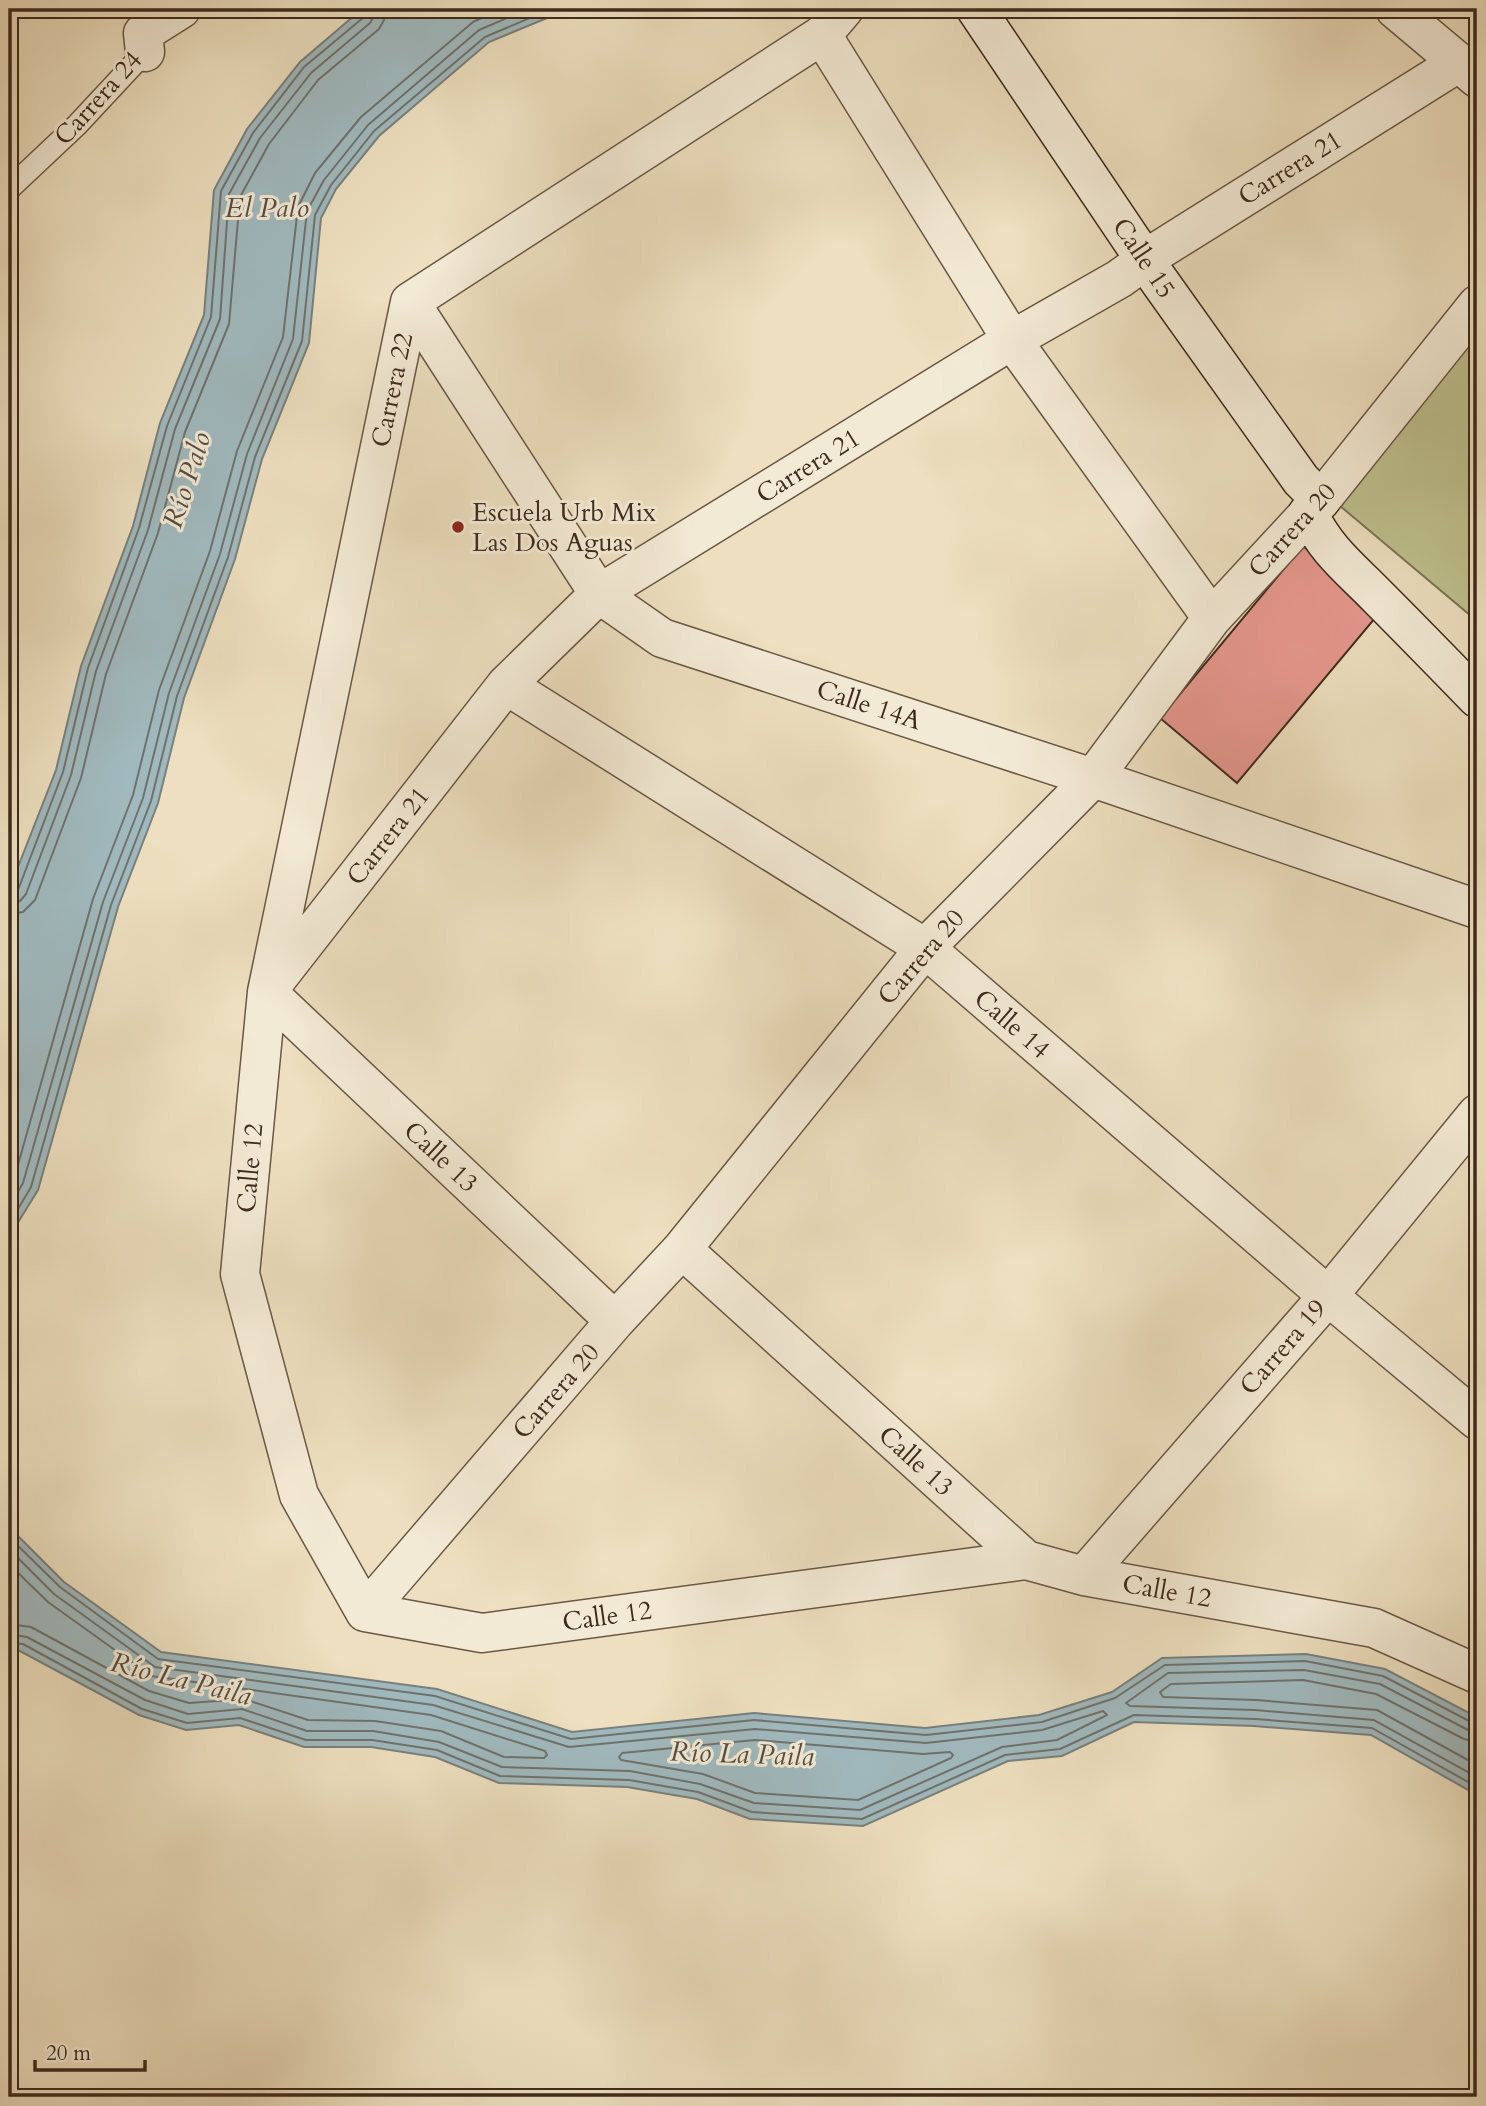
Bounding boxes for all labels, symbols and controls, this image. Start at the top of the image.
street label: Carrera 24 [46,43,150,153]
street label: Carrera 21 [1231,122,1349,214]
water label: El Palo [225,189,309,227]
street label: Calle 15 [1104,211,1184,305]
street label: Carrera 22 [363,330,421,450]
street label: Carrera 21 [749,420,867,512]
water label: Río Palo [154,427,220,533]
street label: Carrera 20 [1240,475,1344,585]
place label: Escuela Urb Mix Las Dos Aguas [472,495,656,560]
marker: Escuela Urb Mix Las Dos Aguas [450,519,466,535]
street label: Calle 14A [812,672,926,739]
street label: Carrera 21 [338,779,438,893]
street label: Carrera 20 [870,902,972,1012]
street label: Calle 14 [967,981,1057,1067]
street label: Calle 13 [396,1114,486,1200]
street label: Calle 12 [229,1122,271,1214]
street label: Carrera 19 [1232,1292,1334,1402]
street label: Carrera 20 [505,1336,607,1446]
street label: Calle 13 [871,1418,961,1504]
street label: Calle 12 [1120,1566,1214,1616]
street label: Calle 12 [560,1592,654,1640]
water label: Río La Paila [107,1643,255,1715]
water label: Río La Paila [669,1732,815,1776]
scale bar [35,2029,145,2073]
text: 20 m [46,2039,91,2068]

